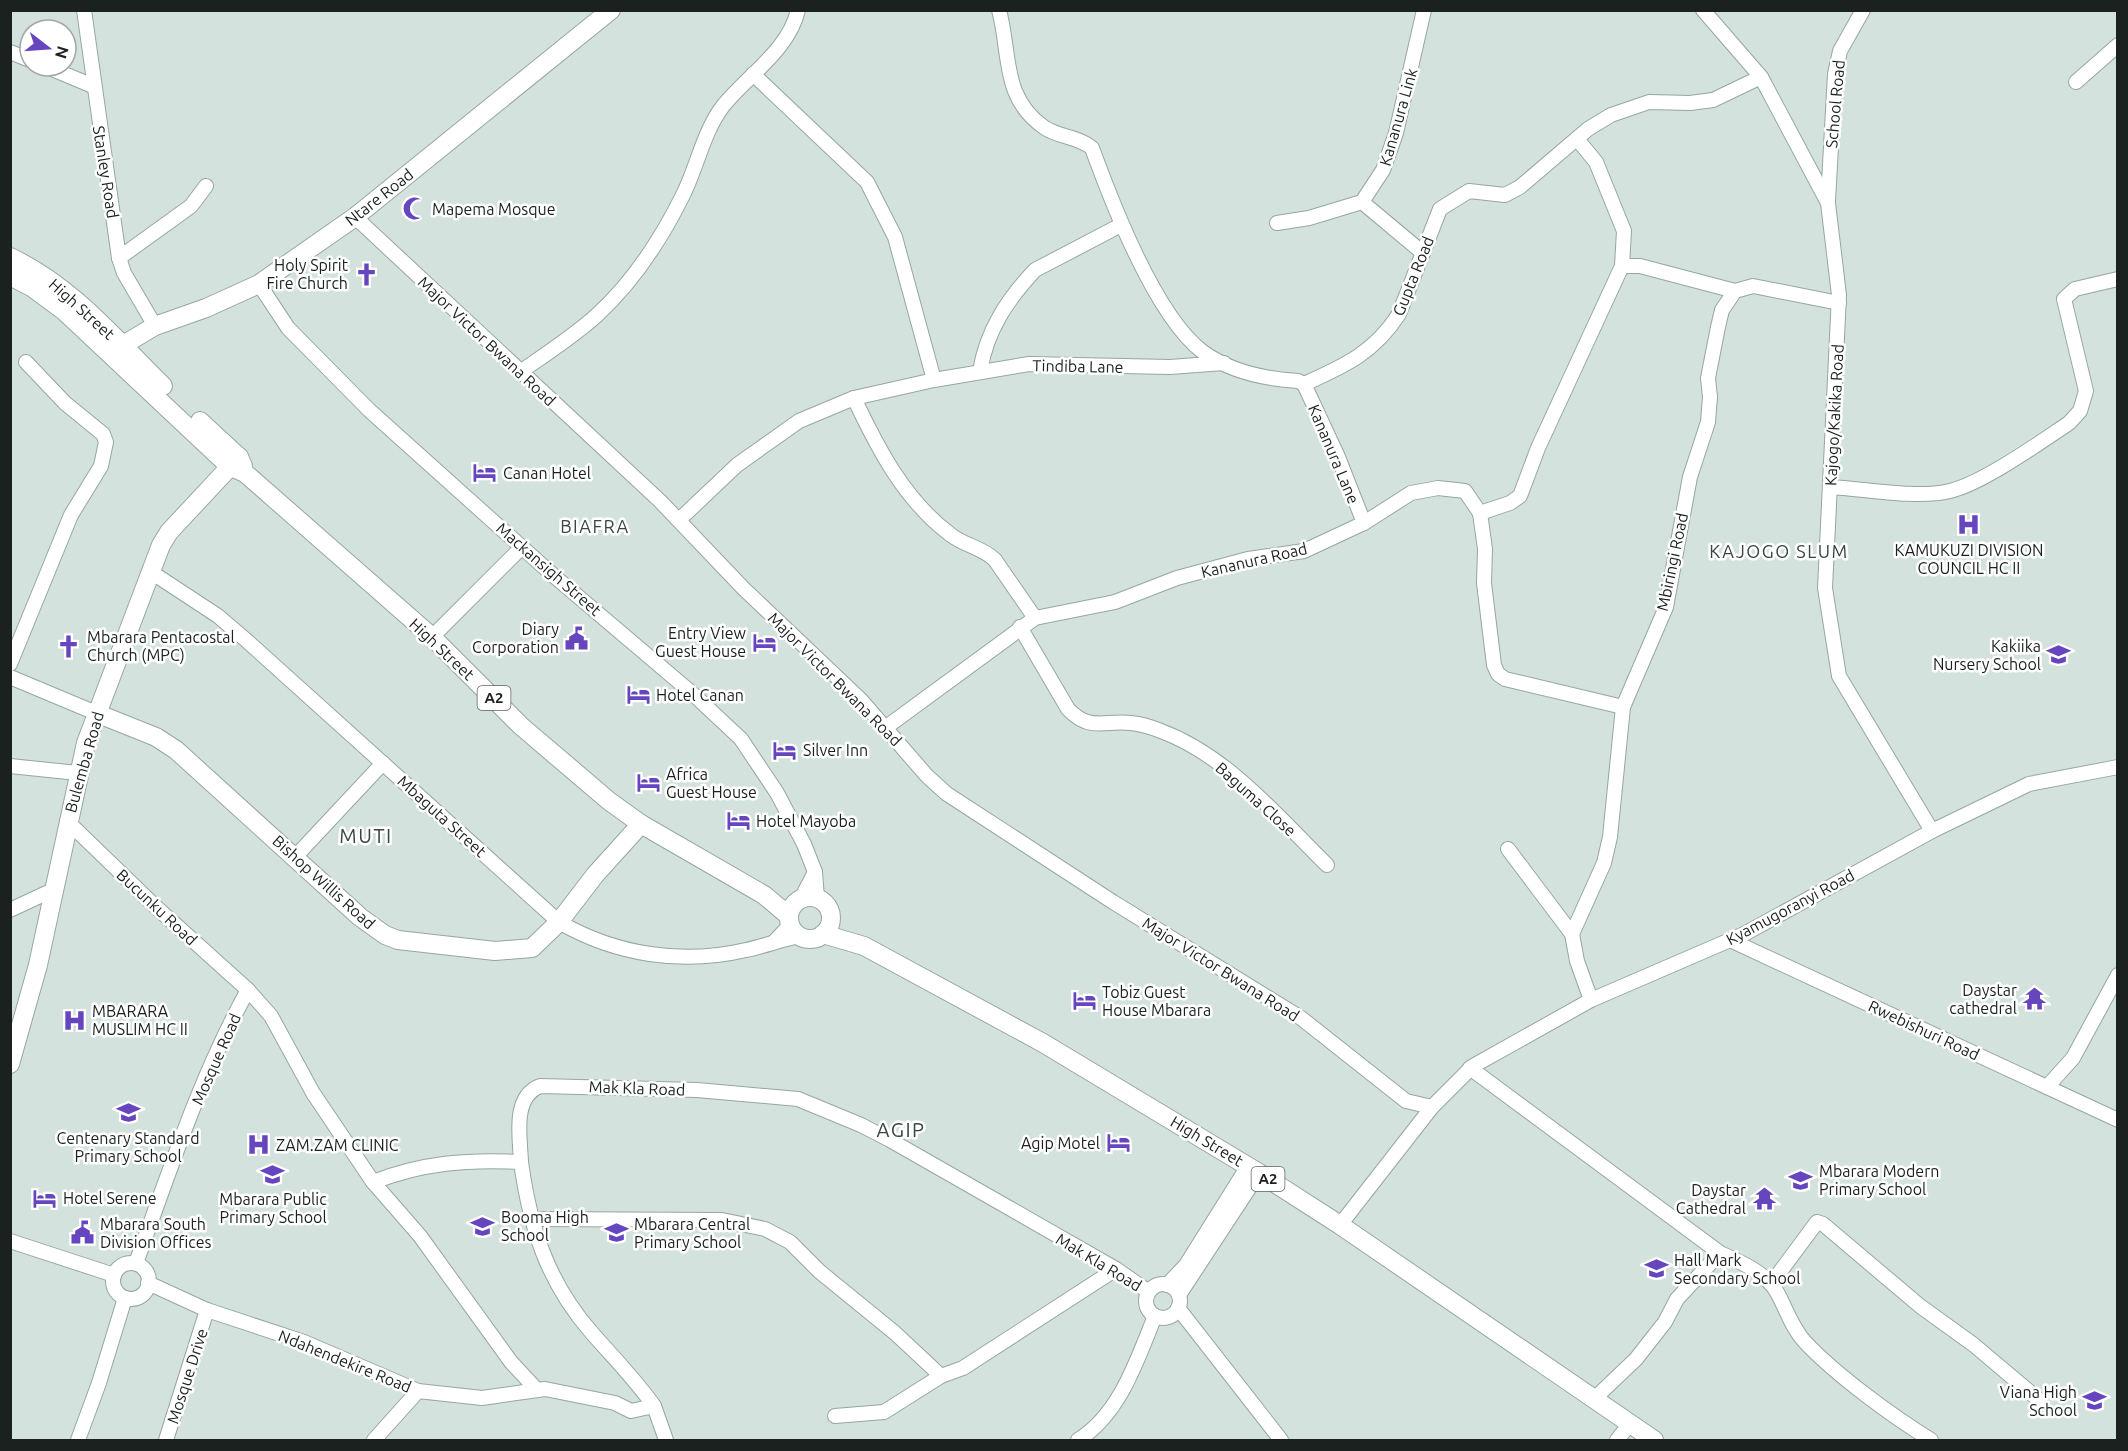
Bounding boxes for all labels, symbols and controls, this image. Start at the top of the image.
north arrow [18,18,78,78]
text: N [52,44,73,61]
street label: School Road [1822,59,1848,149]
street label: Kananura Link [1375,66,1421,168]
street label: Stanley Road [90,125,122,219]
street label: Ntare Road [341,165,417,229]
mosque icon: Mapema Mosque [401,196,427,222]
place label: Mapema Mosque [432,200,556,218]
street label: Gupta Road [1389,234,1437,318]
place label: Holy Spirit Fire Church [266,256,349,292]
church icon: Holy Spirit Fire Church [353,261,379,287]
street label: Major Victor Bwana Road [415,273,559,409]
street label: High Street [46,275,119,344]
street label: Kajogo/Kakika Road [1821,344,1847,486]
street label: Tindiba Lane [1032,356,1124,376]
street label: Kananura Lane [1305,402,1363,506]
hotel icon: Canan Hotel [472,460,498,486]
place label: Canan Hotel [503,464,591,482]
street label: Mbiringi Road [1653,511,1691,613]
hospital icon: KAMUKUZI DIVISION COUNCIL HC II [1956,512,1982,538]
district label: BIAFRA [560,516,630,536]
street label: Mackansigh Street [493,519,605,620]
street label: Kananura Road [1199,539,1309,581]
district label: KAJOGO SLUM [1709,541,1849,561]
place label: KAMUKUZI DIVISION COUNCIL HC II [1895,541,2043,577]
street label: Major Victor Bwana Road [765,609,905,749]
street label: High Street [406,615,479,684]
place label: Diary Corporation [472,620,559,656]
place label: Entry View Guest House [655,624,747,660]
public building icon: Diary Corporation [564,625,590,651]
place label: Mbarara Pentacostal Church (MPC) [87,628,235,665]
hotel icon: Entry View Guest House [751,629,777,655]
church icon: Mbarara Pentacostal Church (MPC) [56,633,82,659]
place label: Kakiika Nursery School [1933,637,2041,673]
school or university icon: Kakiika Nursery School [2046,642,2072,668]
hotel icon: Hotel Canan [625,682,651,708]
road number: A2 [478,686,510,710]
place label: Hotel Canan [656,686,744,704]
street label: Bulemba Road [61,709,107,815]
hotel icon: Silver Inn [772,737,798,763]
place label: Silver Inn [803,741,868,759]
street label: Baguma Close [1212,758,1300,840]
place label: Africa Guest House [666,765,757,801]
hotel icon: Africa Guest House [635,770,661,796]
street label: Mbaguta Street [394,772,490,861]
hotel icon: Hotel Mayoba [725,808,751,834]
place label: Hotel Mayoba [756,812,856,830]
district label: MUTI [339,824,393,847]
street label: Bishop Willis Road [269,831,379,933]
street label: Bucunku Road [113,865,201,949]
street label: Kyamugoranyi Road [1723,866,1857,948]
street label: Major Victor Bwana Road [1139,913,1303,1025]
place label: Daystar cathedral [1949,981,2017,1017]
place label: Tobiz Guest House Mbarara [1102,983,1211,1019]
temple icon: Daystar cathedral [2022,986,2048,1012]
hotel icon: Tobiz Guest House Mbarara [1071,988,1097,1014]
street label: Rwebishuri Road [1866,996,1982,1064]
place label: MBARARA MUSLIM HC II [92,1002,188,1038]
hospital icon: MBARARA MUSLIM HC II [61,1007,87,1033]
street label: Mosque Road [188,1011,244,1107]
street label: Mak Kla Road [588,1077,686,1099]
school or university icon: Centenary Standard Primary School [115,1100,141,1126]
street label: High Street [1167,1112,1247,1170]
district label: AGIP [876,1118,926,1141]
place label: Centenary Standard Primary School [57,1129,200,1165]
hotel icon: Agip Motel [1105,1130,1131,1156]
hospital icon: ZAM.ZAM CLINIC [245,1132,271,1158]
place label: Agip Motel [1021,1134,1100,1152]
place label: ZAM.ZAM CLINIC [276,1136,399,1154]
school or university icon: Mbarara Public Primary School [260,1161,286,1187]
place label: Mbarara Modern Primary School [1819,1162,1939,1198]
road number: A2 [1252,1167,1284,1191]
school or university icon: Mbarara Modern Primary School [1788,1167,1814,1193]
place label: Daystar Cathedral [1676,1181,1746,1217]
hotel icon: Hotel Serene [32,1185,58,1211]
temple icon: Daystar Cathedral [1751,1186,1777,1212]
place label: Hotel Serene [63,1189,157,1207]
place label: Mbarara Public Primary School [219,1190,327,1226]
place label: Booma High School [501,1208,589,1244]
school or university icon: Booma High School [470,1213,496,1239]
place label: Mbarara South Division Offices [100,1215,212,1251]
place label: Mbarara Central Primary School [634,1215,750,1251]
public building icon: Mbarara South Division Offices [69,1220,95,1246]
school or university icon: Mbarara Central Primary School [603,1220,629,1246]
street label: Mak Kla Road [1053,1229,1145,1295]
place label: Hall Mark Secondary School [1674,1251,1800,1287]
school or university icon: Hall Mark Secondary School [1643,1256,1669,1282]
street label: Mosque Drive [163,1326,211,1426]
street label: Ndahendekire Road [276,1326,414,1396]
place label: Viana High School [2000,1383,2077,1419]
school or university icon: Viana High School [2082,1388,2108,1414]

